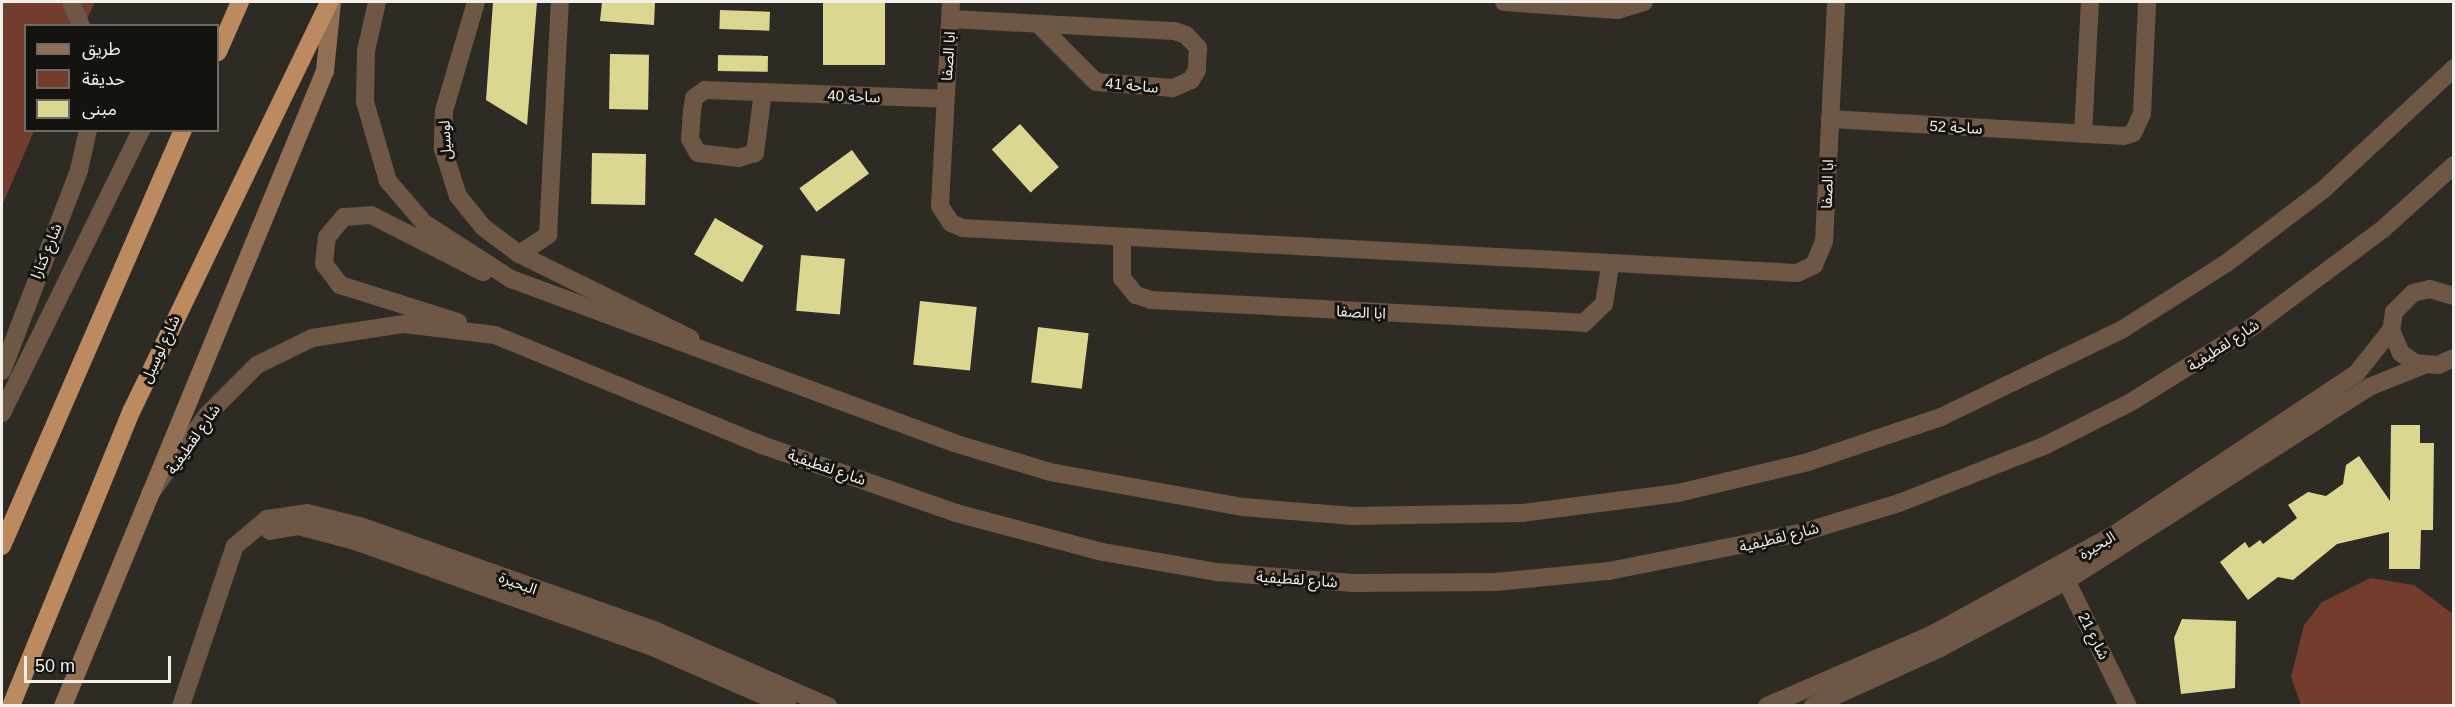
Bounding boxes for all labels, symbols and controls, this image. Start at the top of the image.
legend [24,24,219,132]
street label: ابا الصفا [937,31,959,81]
text: طريق [82,39,121,59]
text: حديقة [82,69,125,89]
street label: ساحة 41 [1105,74,1159,96]
street label: ساحة 40 [827,86,881,106]
text: مبنى [82,99,117,119]
street label: ساحة 52 [1929,117,1983,137]
street label: لوسيل [435,120,455,160]
street label: ابا الصفا [1817,159,1837,209]
street label: شارع كتارا [27,221,65,281]
street label: ابا الصفا [1336,302,1386,322]
street label: شارع لوسيل [136,312,184,386]
street label: شارع لقطيفية [2184,315,2262,375]
street label: شارع لقطيفية [162,401,224,477]
street label: شارع لقطيفية [786,445,868,489]
street label: شارع لقطيفية [1737,518,1821,556]
street label: البحيرة [2076,527,2118,563]
street label: شارع لقطيفية [1256,567,1338,591]
street label: البحيرة [497,568,539,598]
street label: شارع 21 [2075,610,2113,662]
scale bar [27,644,174,682]
text: 50 m [35,656,75,676]

